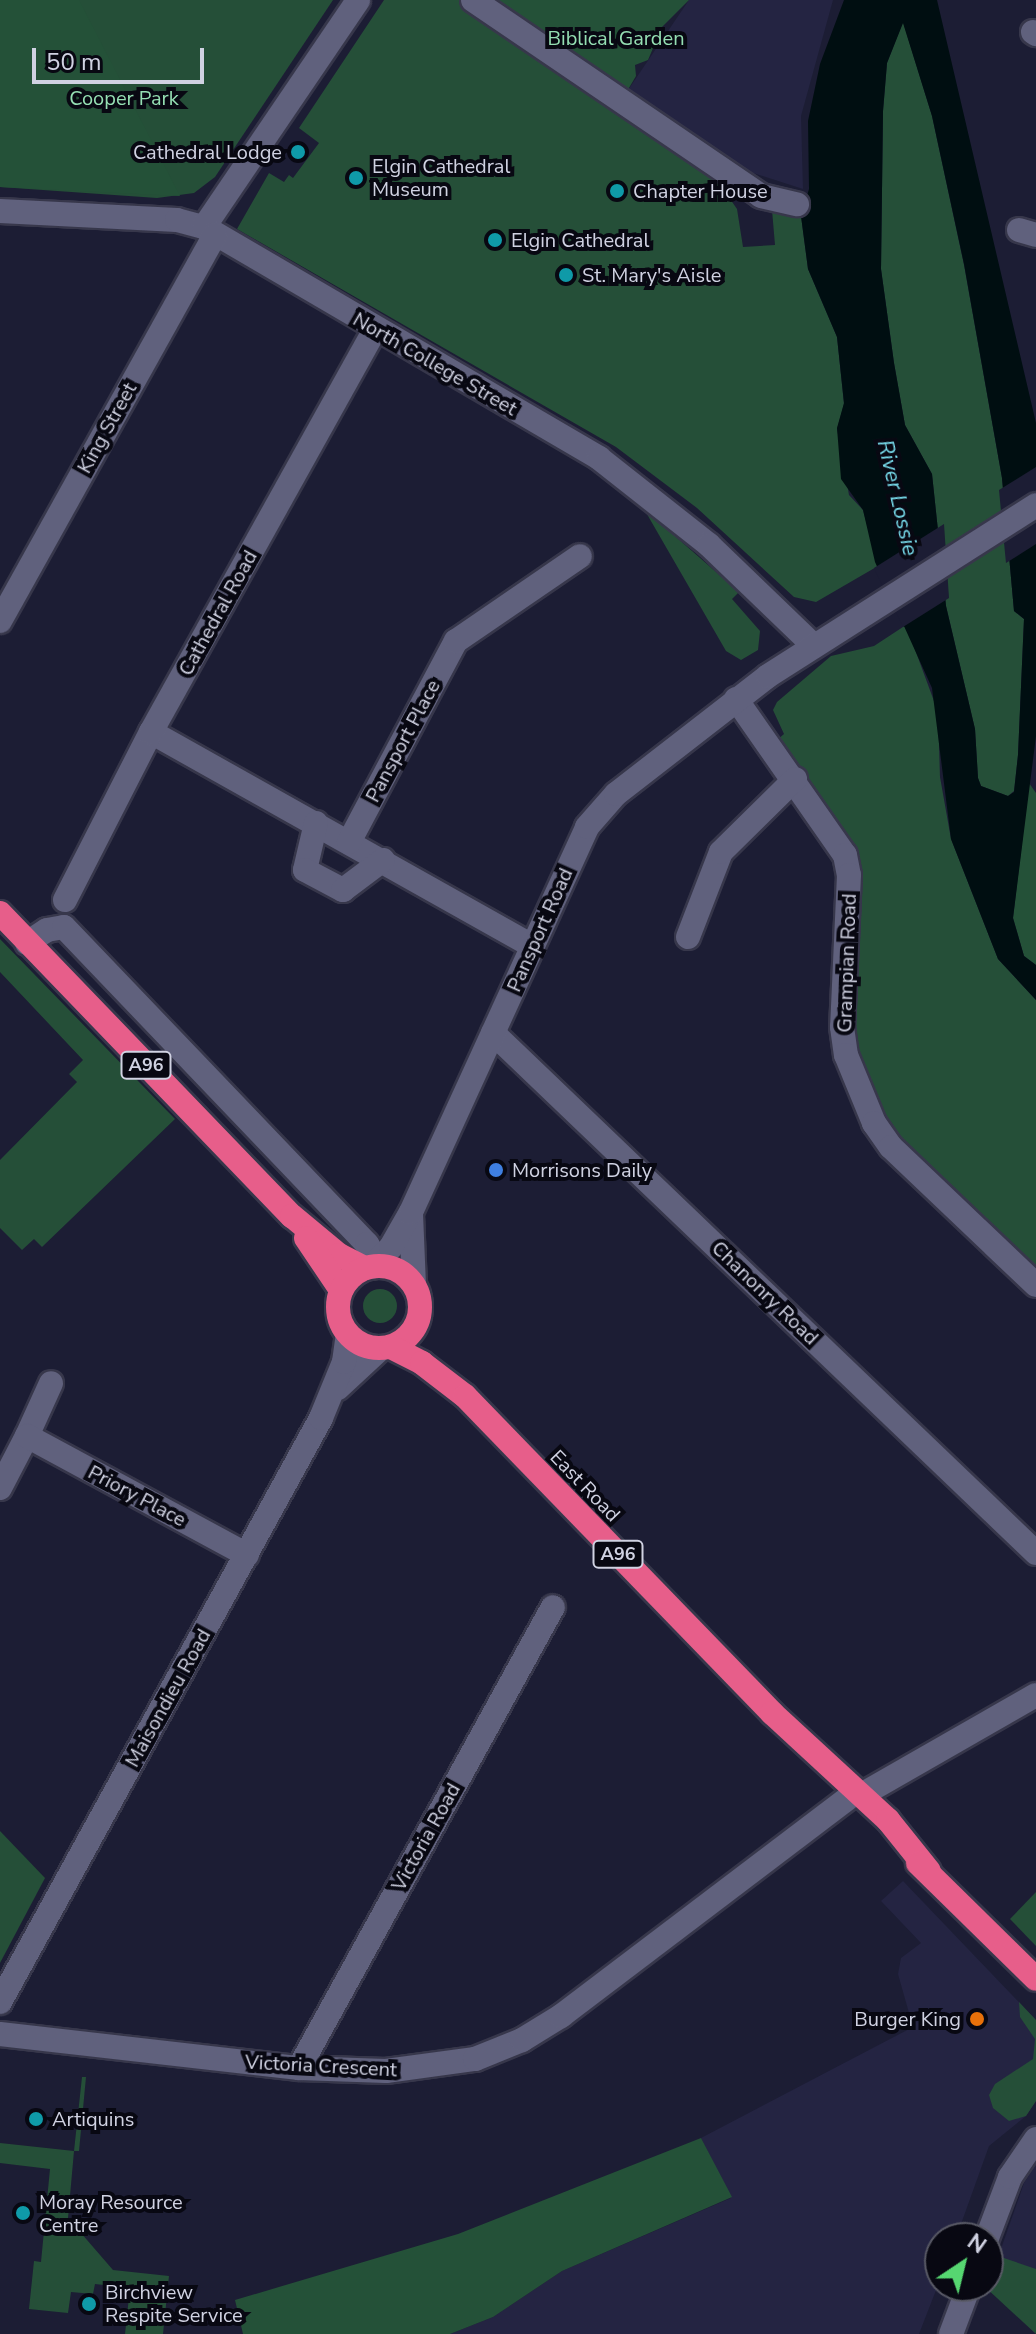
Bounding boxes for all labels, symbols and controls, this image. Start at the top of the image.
park label: Biblical Garden [547,26,685,50]
scale bar [36,32,208,82]
text: 50 m [46,46,102,78]
park label: Cooper Park [69,86,179,110]
place label: Cathedral Lodge [133,140,282,164]
marker: Cathedral Lodge [289,143,307,161]
place label: Elgin Cathedral Museum [372,154,510,201]
marker: Elgin Cathedral Museum [347,169,365,187]
place label: Chapter House [633,179,768,203]
marker: Chapter House [608,182,626,200]
place label: Elgin Cathedral [511,228,649,252]
marker: Elgin Cathedral [486,231,504,249]
place label: St. Mary's Aisle [582,263,721,287]
marker: St. Mary's Aisle [557,266,575,284]
street label: North College Street [349,307,521,421]
street label: King Street [72,378,142,478]
water label: River Lossie [871,437,923,559]
street label: Cathedral Road [174,546,262,680]
street label: Pansport Place [361,676,445,806]
street label: Pansport Road [502,864,578,996]
street label: Grampian Road [833,893,861,1033]
road number: A96 [120,1051,172,1079]
place label: Morrisons Daily [512,1158,652,1182]
marker: Morrisons Daily [487,1161,505,1179]
street label: Chanonry Road [707,1236,823,1350]
street label: East Road [545,1445,625,1527]
street label: Priory Place [84,1460,190,1532]
road number: A96 [592,1540,644,1568]
street label: Maisondieu Road [120,1625,216,1771]
street label: Victoria Road [386,1779,466,1895]
place label: Burger King [854,2007,961,2031]
marker: Burger King [968,2010,986,2028]
street label: Victoria Crescent [244,2050,398,2082]
place label: Artiquins [52,2107,134,2131]
marker: Artiquins [27,2110,45,2128]
place label: Moray Resource Centre [39,2190,183,2237]
marker: Moray Resource Centre [14,2204,32,2222]
north arrow [924,2222,1004,2302]
text: N [961,2227,992,2261]
place label: Birchview Respite Service [105,2280,243,2327]
marker: Birchview Respite Service [80,2295,98,2313]

